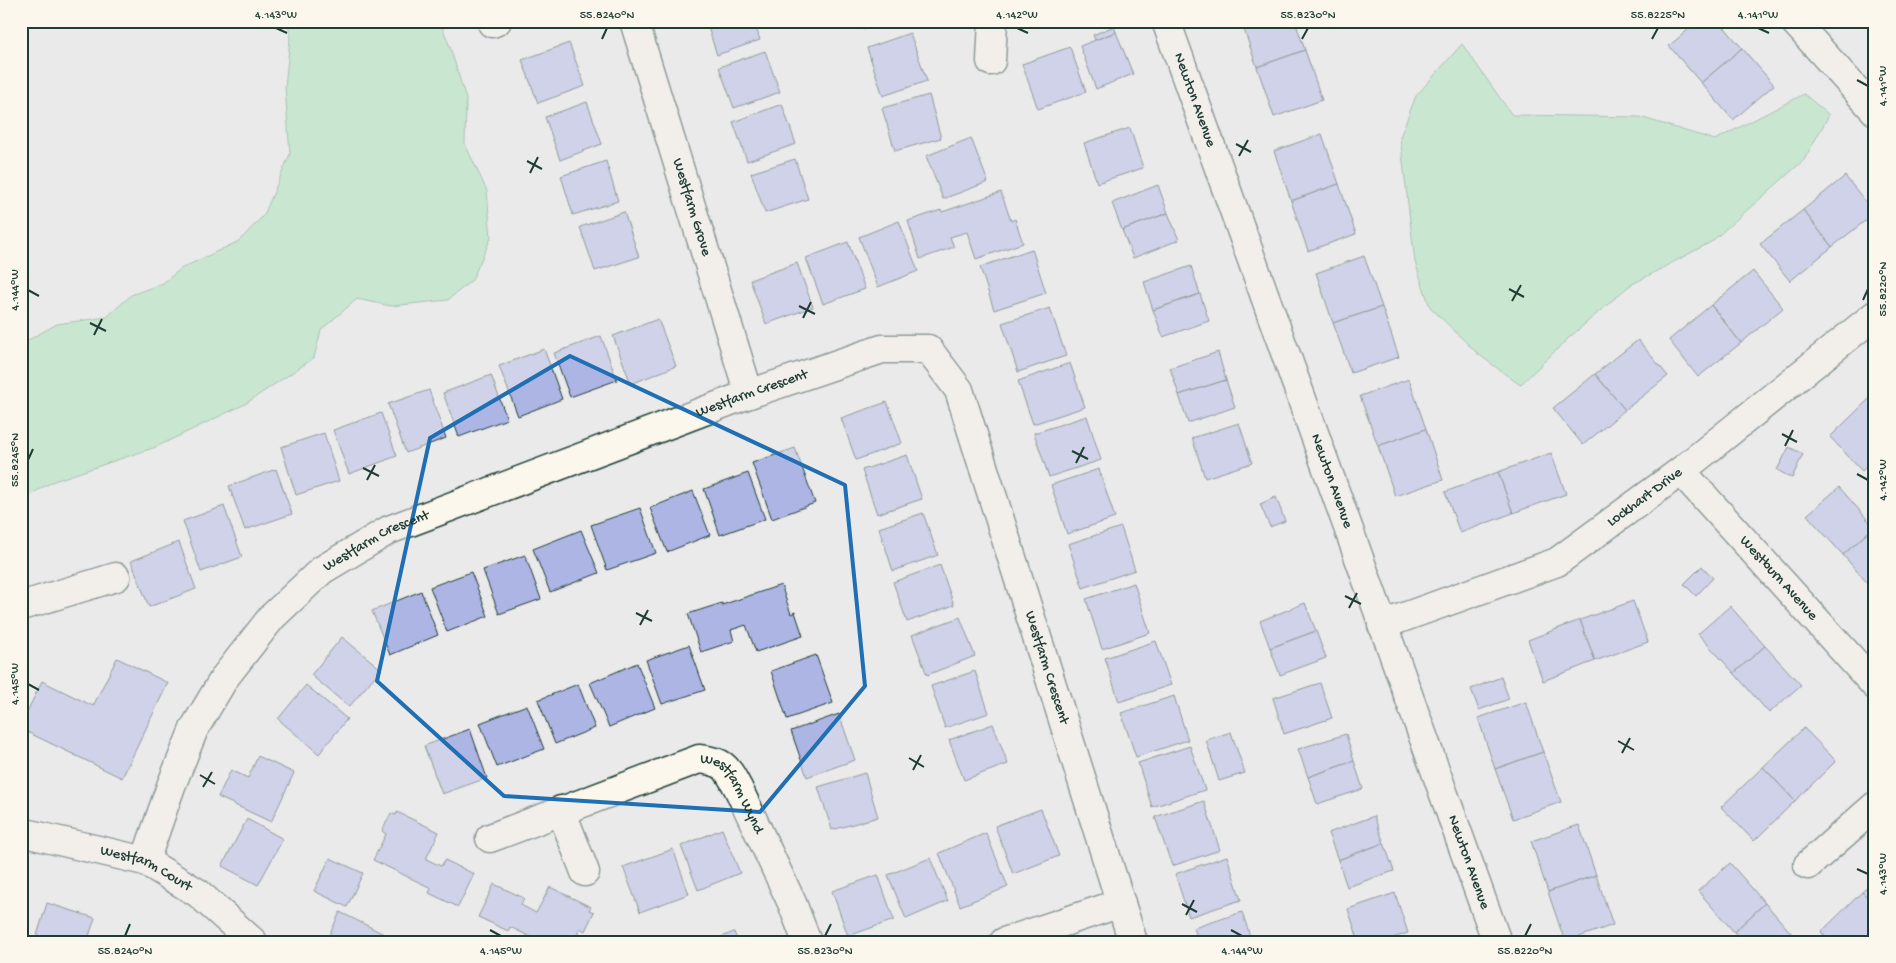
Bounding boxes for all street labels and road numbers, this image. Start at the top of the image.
street label: Newton Avenue [1169,50,1220,150]
street label: Westfarm Grove [668,156,715,259]
street label: Westfarm Crescent [694,365,812,422]
street label: Newton Avenue [1306,432,1357,531]
street label: Lockhart Drive [1604,464,1686,531]
street label: Westfarm Crescent [320,506,434,576]
street label: Westburn Avenue [1735,532,1822,625]
street label: Westfarm Crescent [1020,609,1073,728]
street label: Westfarm Wynd [699,750,768,838]
street label: Newton Avenue [1443,813,1494,912]
street label: Westfarm Court [98,842,197,897]

